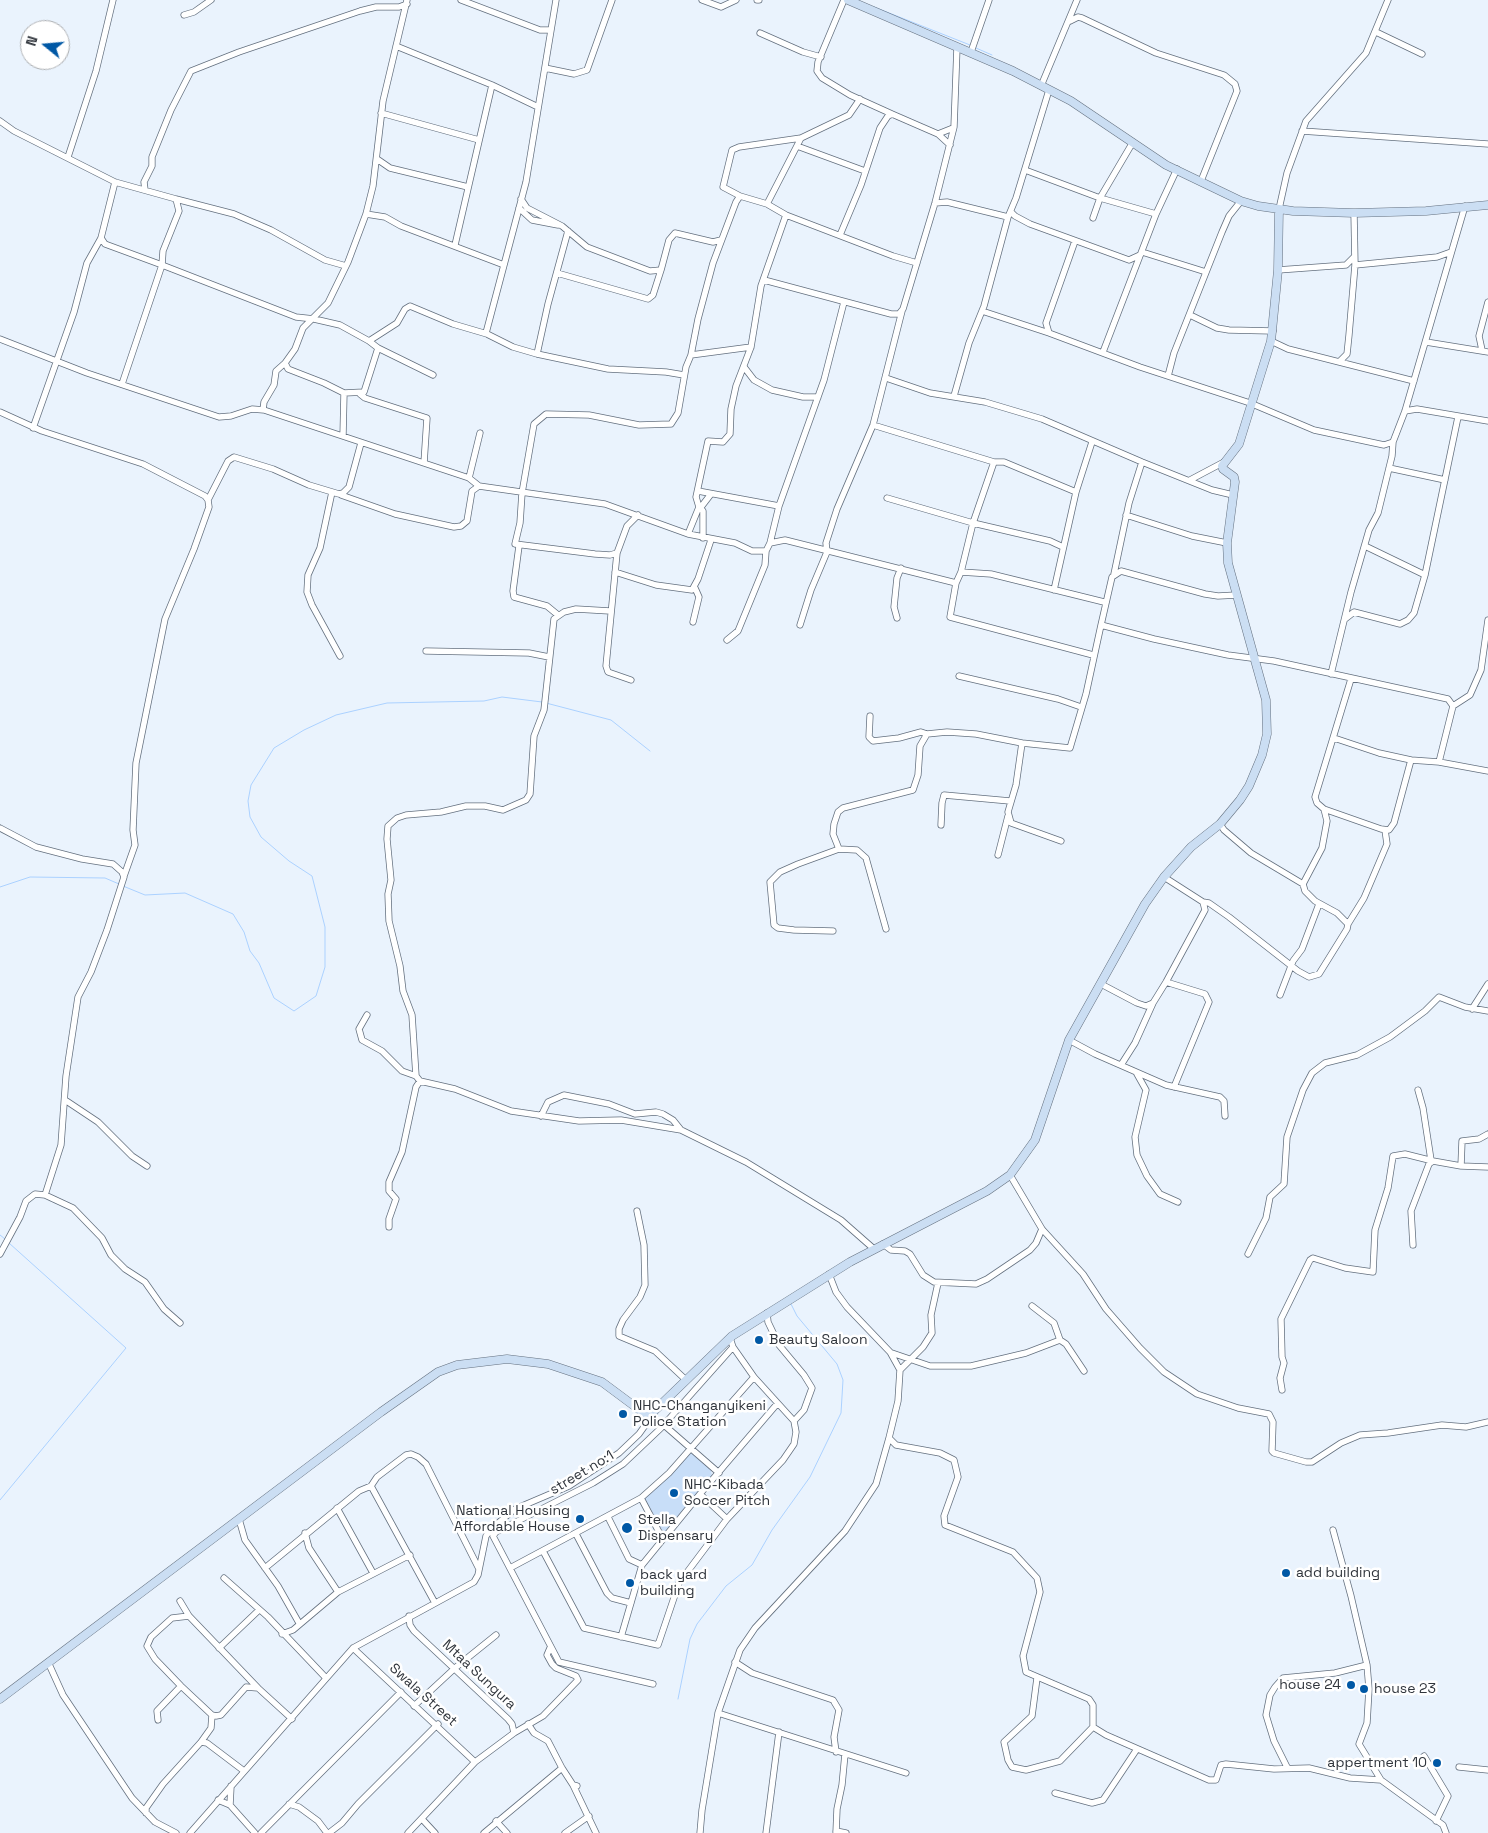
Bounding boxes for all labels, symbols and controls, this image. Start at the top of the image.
north arrow [20,20,70,70]
text: N [22,34,42,48]
place label: Beauty Saloon [769,1332,868,1348]
marker: Beauty Saloon [753,1334,765,1346]
place label: NHC-Changanyikeni Police Station [633,1398,766,1430]
marker: NHC-Changanyikeni Police Station [617,1408,629,1420]
street label: street no:1 [547,1447,617,1499]
place label: NHC-Kibada Soccer Pitch [684,1477,770,1510]
marker: NHC-Kibada Soccer Pitch [668,1487,680,1499]
place label: National Housing Affordable House [454,1503,570,1535]
place label: Stella Dispensary [638,1512,713,1544]
marker: National Housing Affordable House [574,1513,586,1525]
marker: Stella Dispensary [620,1521,634,1535]
place label: add building [1296,1565,1380,1581]
place label: back yard building [640,1567,707,1600]
marker: add building [1280,1567,1292,1579]
marker: back yard building [624,1577,636,1589]
street label: Mtaa Sungura [439,1637,519,1713]
street label: Swala Street [386,1660,460,1730]
place label: house 24 [1279,1677,1341,1693]
marker: house 24 [1345,1679,1357,1691]
place label: house 23 [1374,1681,1436,1697]
marker: house 23 [1358,1683,1370,1695]
place label: appertment 10 [1327,1755,1427,1771]
marker: appertment 10 [1431,1757,1443,1769]

